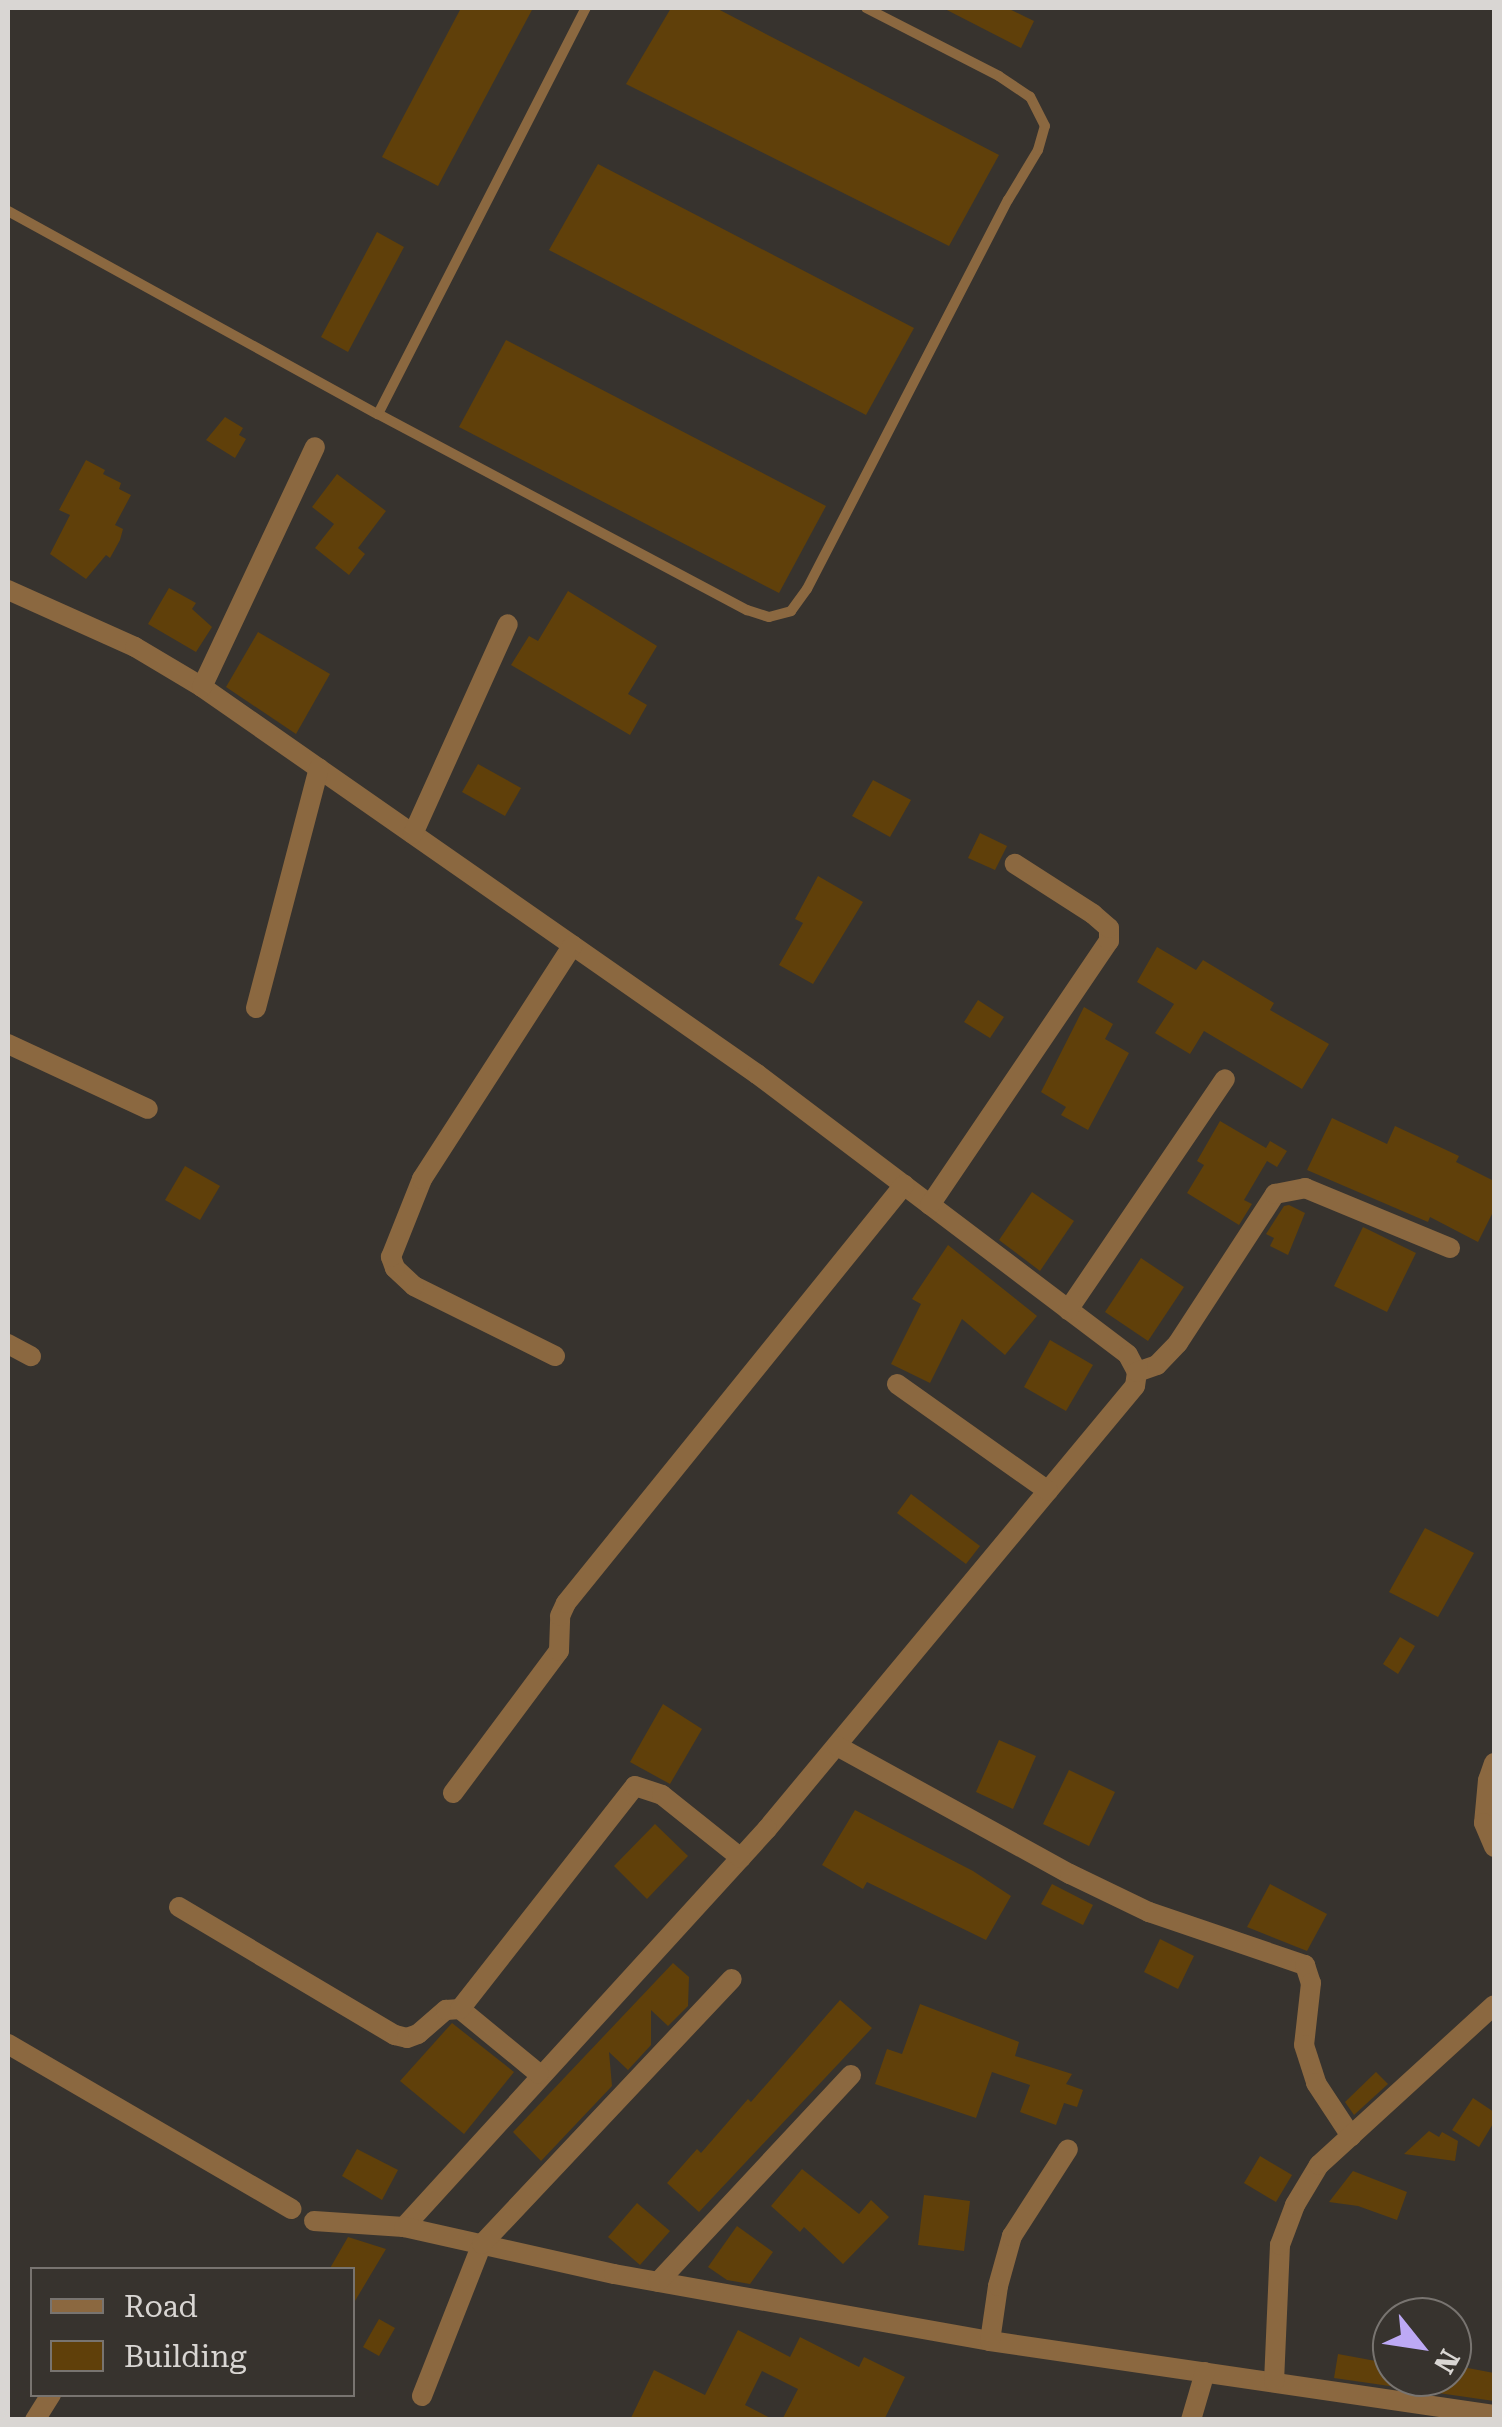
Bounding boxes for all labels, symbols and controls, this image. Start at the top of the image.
legend [30,2267,355,2397]
text: Road [124,2289,198,2324]
north arrow [1372,2297,1472,2397]
text: Building [124,2339,247,2374]
text: N [1427,2344,1466,2379]

